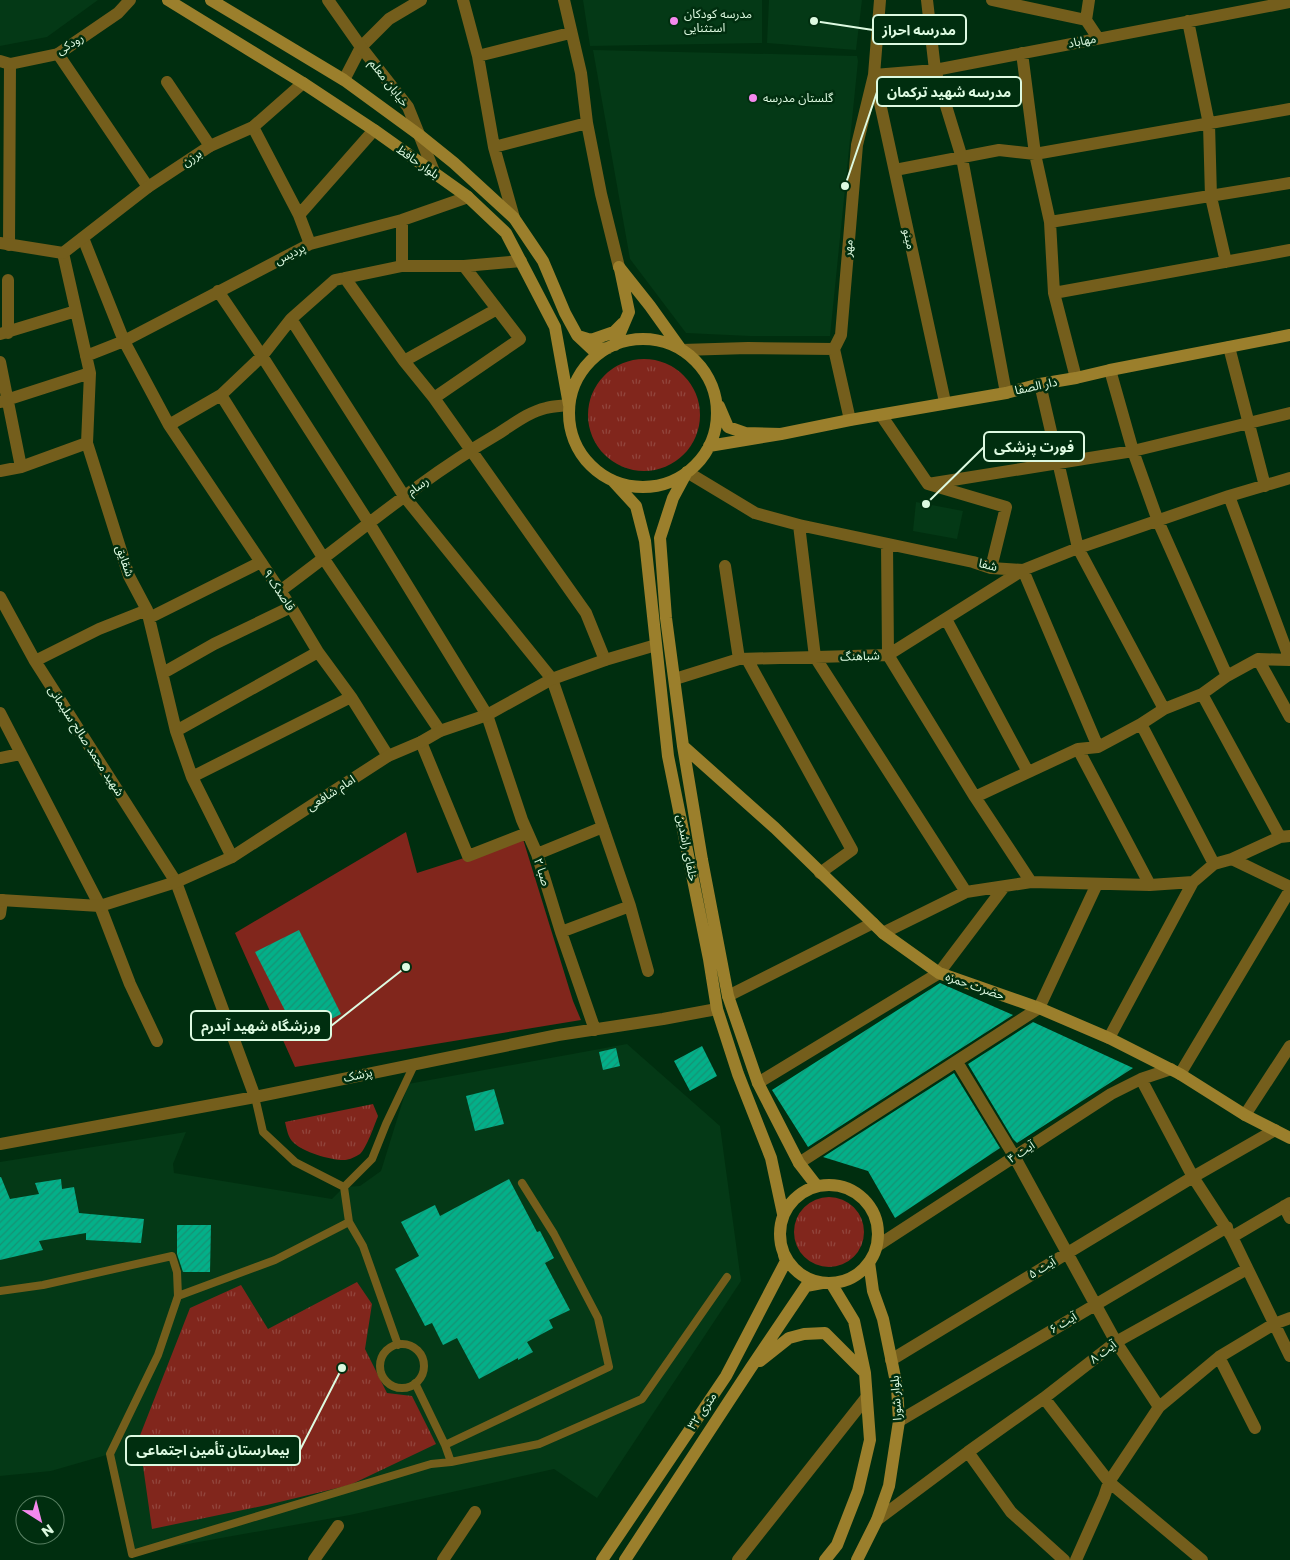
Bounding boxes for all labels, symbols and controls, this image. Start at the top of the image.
place label: مدرسه کودکان استثنایی [684,5,752,36]
marker: مدرسه کودکان استثنایی [668,15,680,27]
callout: مدرسه احراز [873,15,966,44]
text: مدرسه احراز [881,20,956,40]
street label: رودکی [53,29,87,58]
street label: مهاباد [1066,29,1097,52]
street label: خیابان معلم [365,55,413,111]
callout: مدرسه شهید ترکمان [877,77,1021,106]
text: مدرسه شهید ترکمان [887,82,1011,102]
place label: گلستان مدرسه [763,89,834,106]
marker: گلستان مدرسه [747,92,759,104]
street label: بلوار حافظ [393,141,443,183]
street label: برزن [178,145,205,170]
street label: مینو [899,227,920,251]
street label: پردیس [271,239,308,269]
street label: مهر [838,239,857,258]
street label: دار الصفا [1013,373,1059,398]
callout: فورت پزشکی [984,432,1084,461]
text: فورت پزشکی [994,437,1074,457]
street label: رسام [404,472,432,500]
street label: شقایق [112,543,139,579]
street label: شفا [977,554,999,575]
street label: قاصدک ۹ [259,566,300,614]
street label: شباهنگ [840,646,880,665]
street label: شهید محمد صالح سلیمانی [43,682,129,800]
street label: امام شافعی [303,770,359,816]
street label: خلفای راشدین [673,813,702,883]
street label: صبا ۲ [530,856,555,888]
street label: حضرت حمزه [943,967,1007,1004]
callout: ورزشگاه شهید آبدرم [191,1011,331,1040]
text: ورزشگاه شهید آبدرم [201,1016,321,1037]
street label: پزشک [342,1063,374,1086]
street label: آیت ۴ [1004,1136,1038,1167]
street label: آیت ۵ [1025,1252,1059,1282]
street label: آیت ۶ [1046,1307,1080,1337]
street label: آیت ۸ [1086,1336,1120,1367]
street label: بلوار شورا [885,1375,906,1421]
street label: ۳۲ متری [683,1389,720,1433]
callout: بیمارستان تأمین اجتماعی [126,1436,300,1465]
text: بیمارستان تأمین اجتماعی [136,1440,290,1460]
north arrow [15,1495,65,1545]
text: N [38,1519,58,1542]

